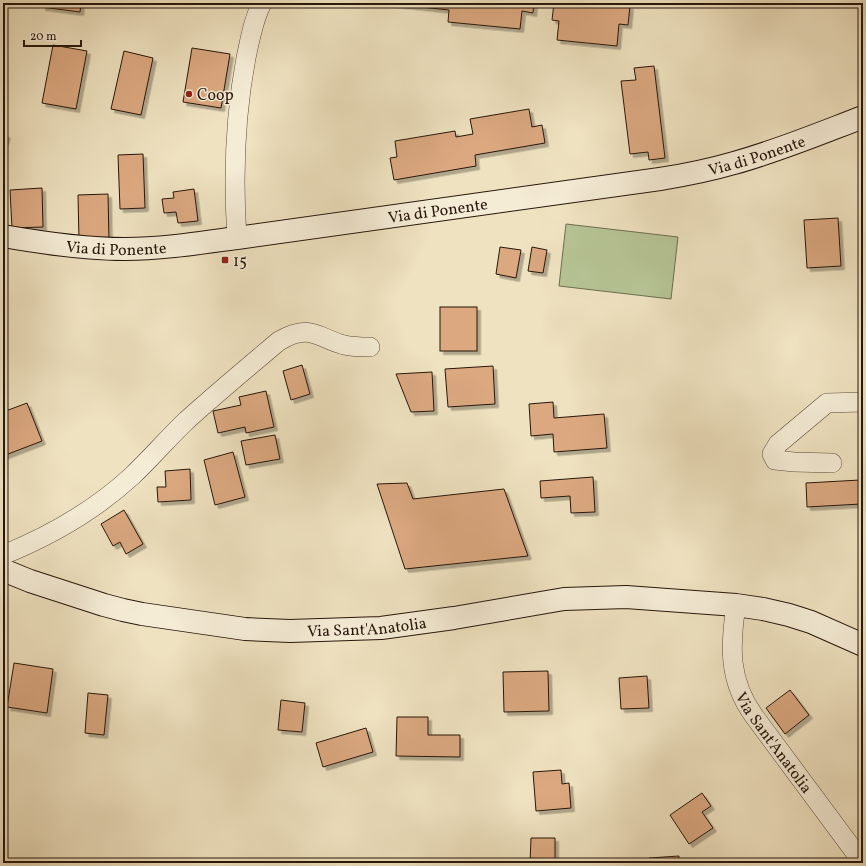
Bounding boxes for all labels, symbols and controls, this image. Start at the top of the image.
scale bar [24,22,81,48]
text: 20 m [30,29,57,45]
place label: Coop [197,85,234,107]
marker: Coop [184,89,194,99]
street label: Via di Ponente [706,131,809,182]
street label: Via di Ponente [387,194,489,230]
street label: Via di Ponente [65,236,167,262]
place label: 15 [233,251,247,273]
marker: 15 [220,255,230,265]
street label: Via Sant'Anatolia [307,613,428,643]
street label: Via Sant'Anatolia [729,689,817,799]

